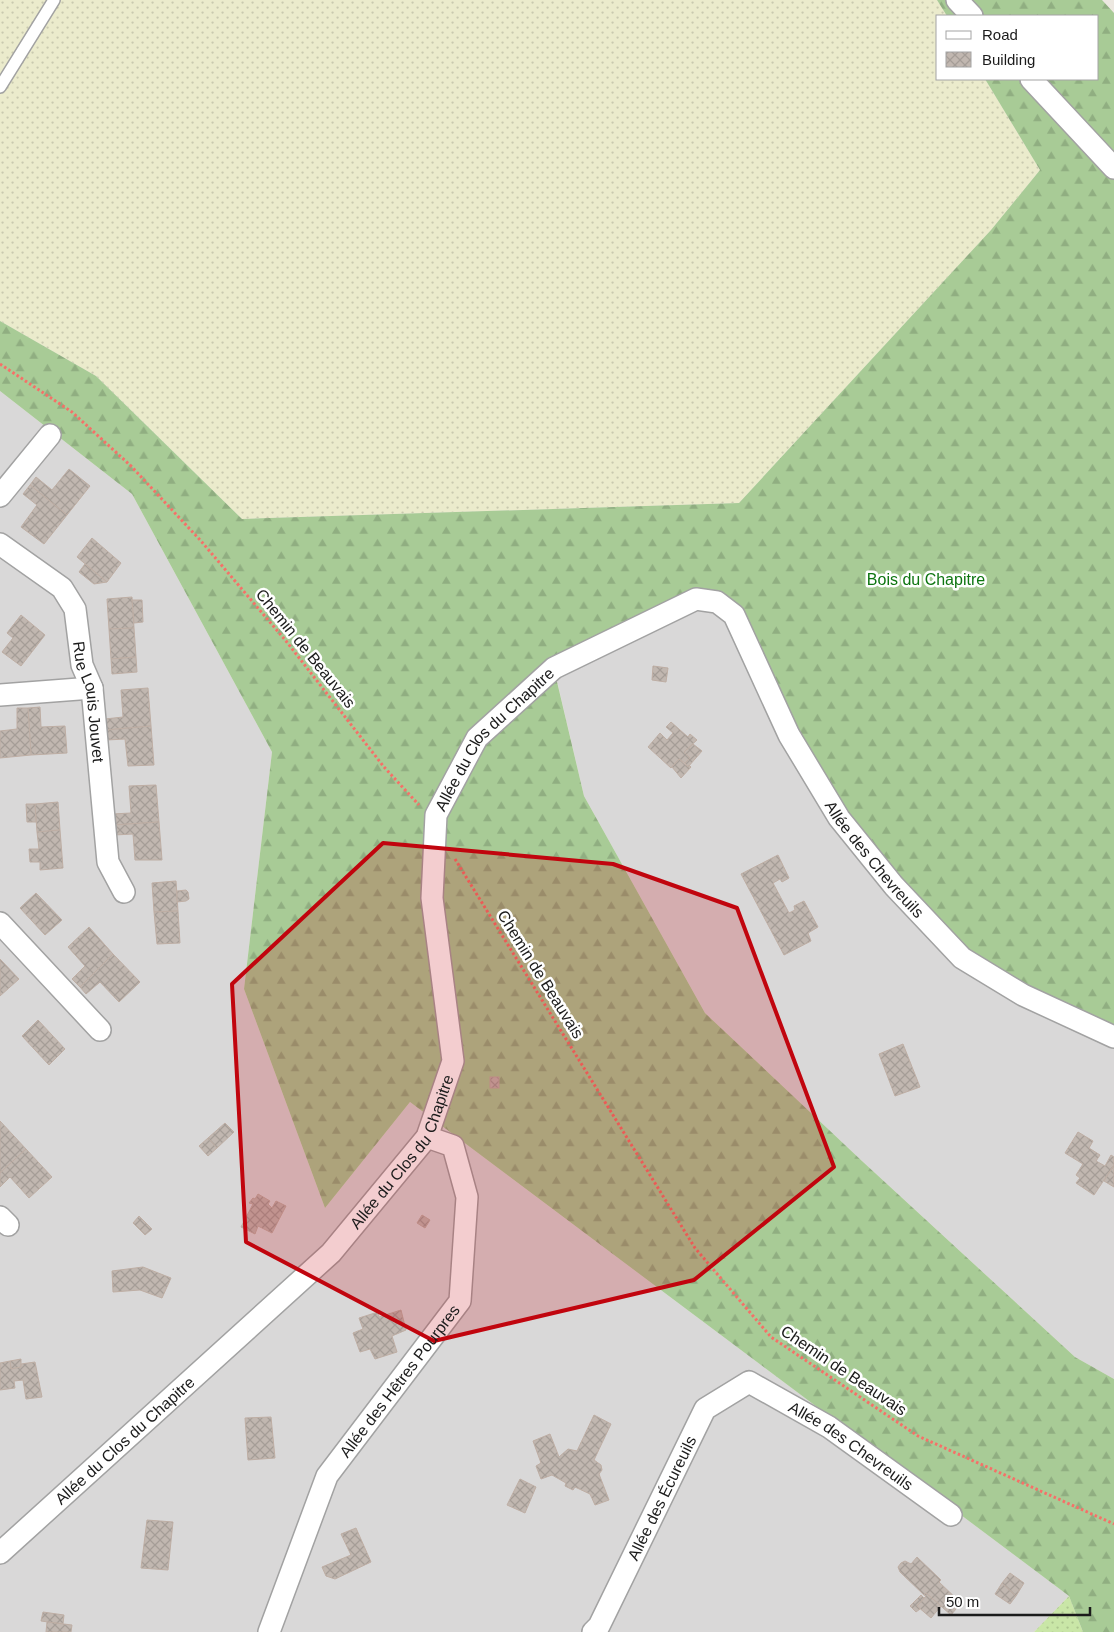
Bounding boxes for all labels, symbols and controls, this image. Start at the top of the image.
legend [936,15,1099,80]
text: Road [982,26,1018,43]
text: Building [982,51,1035,68]
park label: Bois du Chapitre [867,571,985,588]
street label: Chemin de Beauvais [253,586,359,711]
street label: Rue Louis Jouvet [70,640,107,764]
street label: Allée du Clos du Chapitre [432,664,557,814]
street label: Allée des Chevreuils [822,798,927,921]
street label: Chemin de Beauvais [494,907,587,1041]
street label: Allée du Clos du Chapitre [347,1072,457,1232]
street label: Allée des Hêtres Pourpres [336,1302,463,1461]
street label: Chemin de Beauvais [778,1322,910,1419]
street label: Allée du Clos du Chapitre [52,1373,198,1508]
street label: Allée des Chevreuils [786,1398,916,1494]
street label: Allée des Écureuils [624,1433,700,1563]
scale bar [939,1584,1090,1616]
text: 50 m [946,1593,979,1610]

